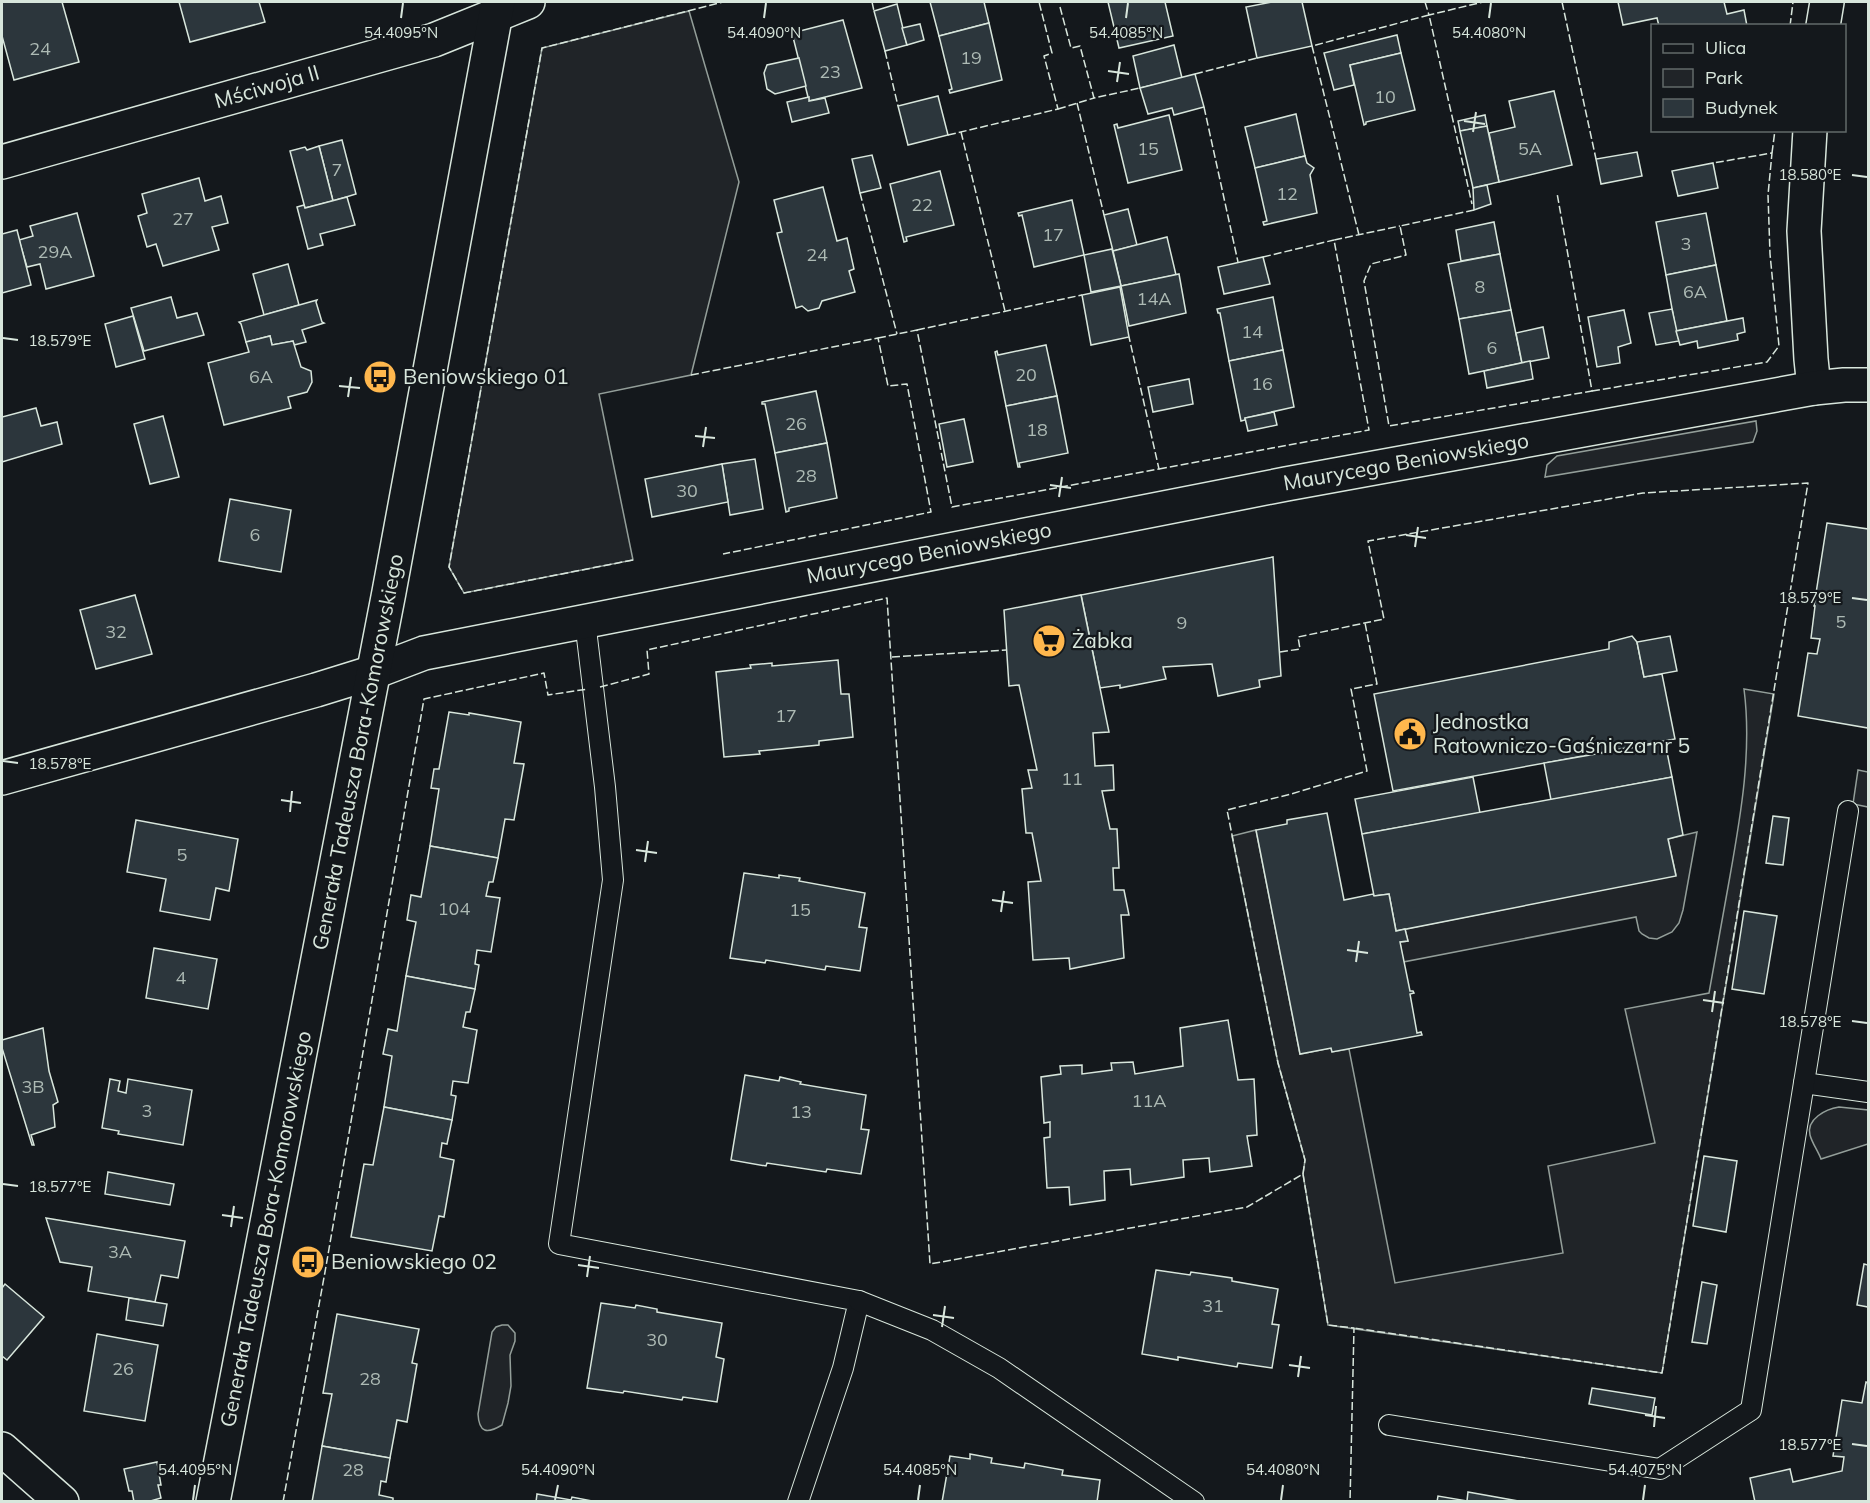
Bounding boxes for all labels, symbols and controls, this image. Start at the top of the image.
text: 54.4095°N [364,23,438,42]
text: 54.4090°N [727,23,801,42]
text: 54.4085°N [1089,23,1163,42]
text: 54.4080°N [1452,23,1526,42]
legend [1651,24,1846,132]
text: Ulica [1705,36,1746,59]
house number: 24 [29,37,51,60]
house number: 19 [960,46,982,69]
street label: Mściwoja II [211,59,322,113]
house number: 23 [819,60,841,83]
text: Park [1705,66,1744,89]
house number: 10 [1374,85,1396,108]
text: Budynek [1705,96,1778,119]
house number: 15 [1137,137,1159,160]
house number: 5A [1518,137,1542,160]
house number: 7 [332,158,342,181]
text: 18.580°E [1779,165,1842,184]
house number: 12 [1276,182,1298,205]
house number: 22 [911,193,933,216]
house number: 27 [172,207,194,230]
house number: 17 [1042,223,1064,246]
house number: 3 [1681,232,1691,255]
house number: 29A [38,240,72,263]
house number: 24 [806,243,828,266]
house number: 8 [1475,275,1485,298]
house number: 6A [1683,280,1707,303]
house number: 14A [1137,287,1171,310]
house number: 14 [1241,320,1263,343]
text: 18.579°E [29,331,92,350]
house number: 6 [1487,336,1497,359]
bus stop icon: Beniowskiego 01 [362,359,398,395]
place label: Beniowskiego 01 [403,363,569,389]
house number: 20 [1015,363,1037,386]
house number: 6A [249,365,273,388]
house number: 16 [1251,372,1273,395]
house number: 26 [785,412,807,435]
house number: 18 [1026,418,1048,441]
street label: Maurycego Beniowskiego [1281,427,1531,495]
house number: 28 [795,464,817,487]
house number: 30 [676,479,698,502]
street label: Maurycego Beniowskiego [804,516,1053,589]
house number: 6 [250,523,260,546]
street label: Generała Tadeusza Bora-Komorowskiego [306,551,408,952]
text: 18.579°E [1779,588,1842,607]
house number: 5 [1836,610,1847,633]
house number: 9 [1177,611,1187,634]
house number: 32 [105,620,127,643]
supermarket icon: Żabka [1031,623,1067,659]
place label: Żabka [1072,627,1133,653]
house number: 17 [775,704,797,727]
place label: Jednostka Ratowniczo-Gaśnicza nr 5 [1433,708,1690,758]
public building icon: Jednostka Ratowniczo-Gaśnicza nr 5 [1392,716,1428,752]
text: 18.578°E [29,754,92,773]
house number: 11 [1061,767,1083,790]
house number: 5 [177,843,188,866]
house number: 104 [438,897,470,920]
house number: 15 [789,898,811,921]
house number: 4 [176,966,187,989]
text: 18.578°E [1779,1012,1842,1031]
street label: Generała Tadeusza Bora-Komorowskiego [214,1028,316,1429]
house number: 3B [21,1075,45,1098]
house number: 11A [1132,1089,1166,1112]
house number: 3 [142,1099,152,1122]
house number: 13 [790,1100,812,1123]
text: 18.577°E [29,1177,92,1196]
house number: 3A [108,1240,132,1263]
bus stop icon: Beniowskiego 02 [290,1244,326,1280]
place label: Beniowskiego 02 [331,1248,497,1274]
house number: 31 [1202,1294,1224,1317]
house number: 30 [646,1328,668,1351]
house number: 26 [112,1357,134,1380]
house number: 28 [359,1367,381,1390]
text: 18.577°E [1779,1435,1842,1454]
house number: 28 [342,1458,364,1481]
text: 54.4095°N [158,1460,232,1479]
text: 54.4090°N [521,1460,595,1479]
text: 54.4085°N [883,1460,957,1479]
text: 54.4080°N [1246,1460,1320,1479]
text: 54.4075°N [1608,1460,1682,1479]

